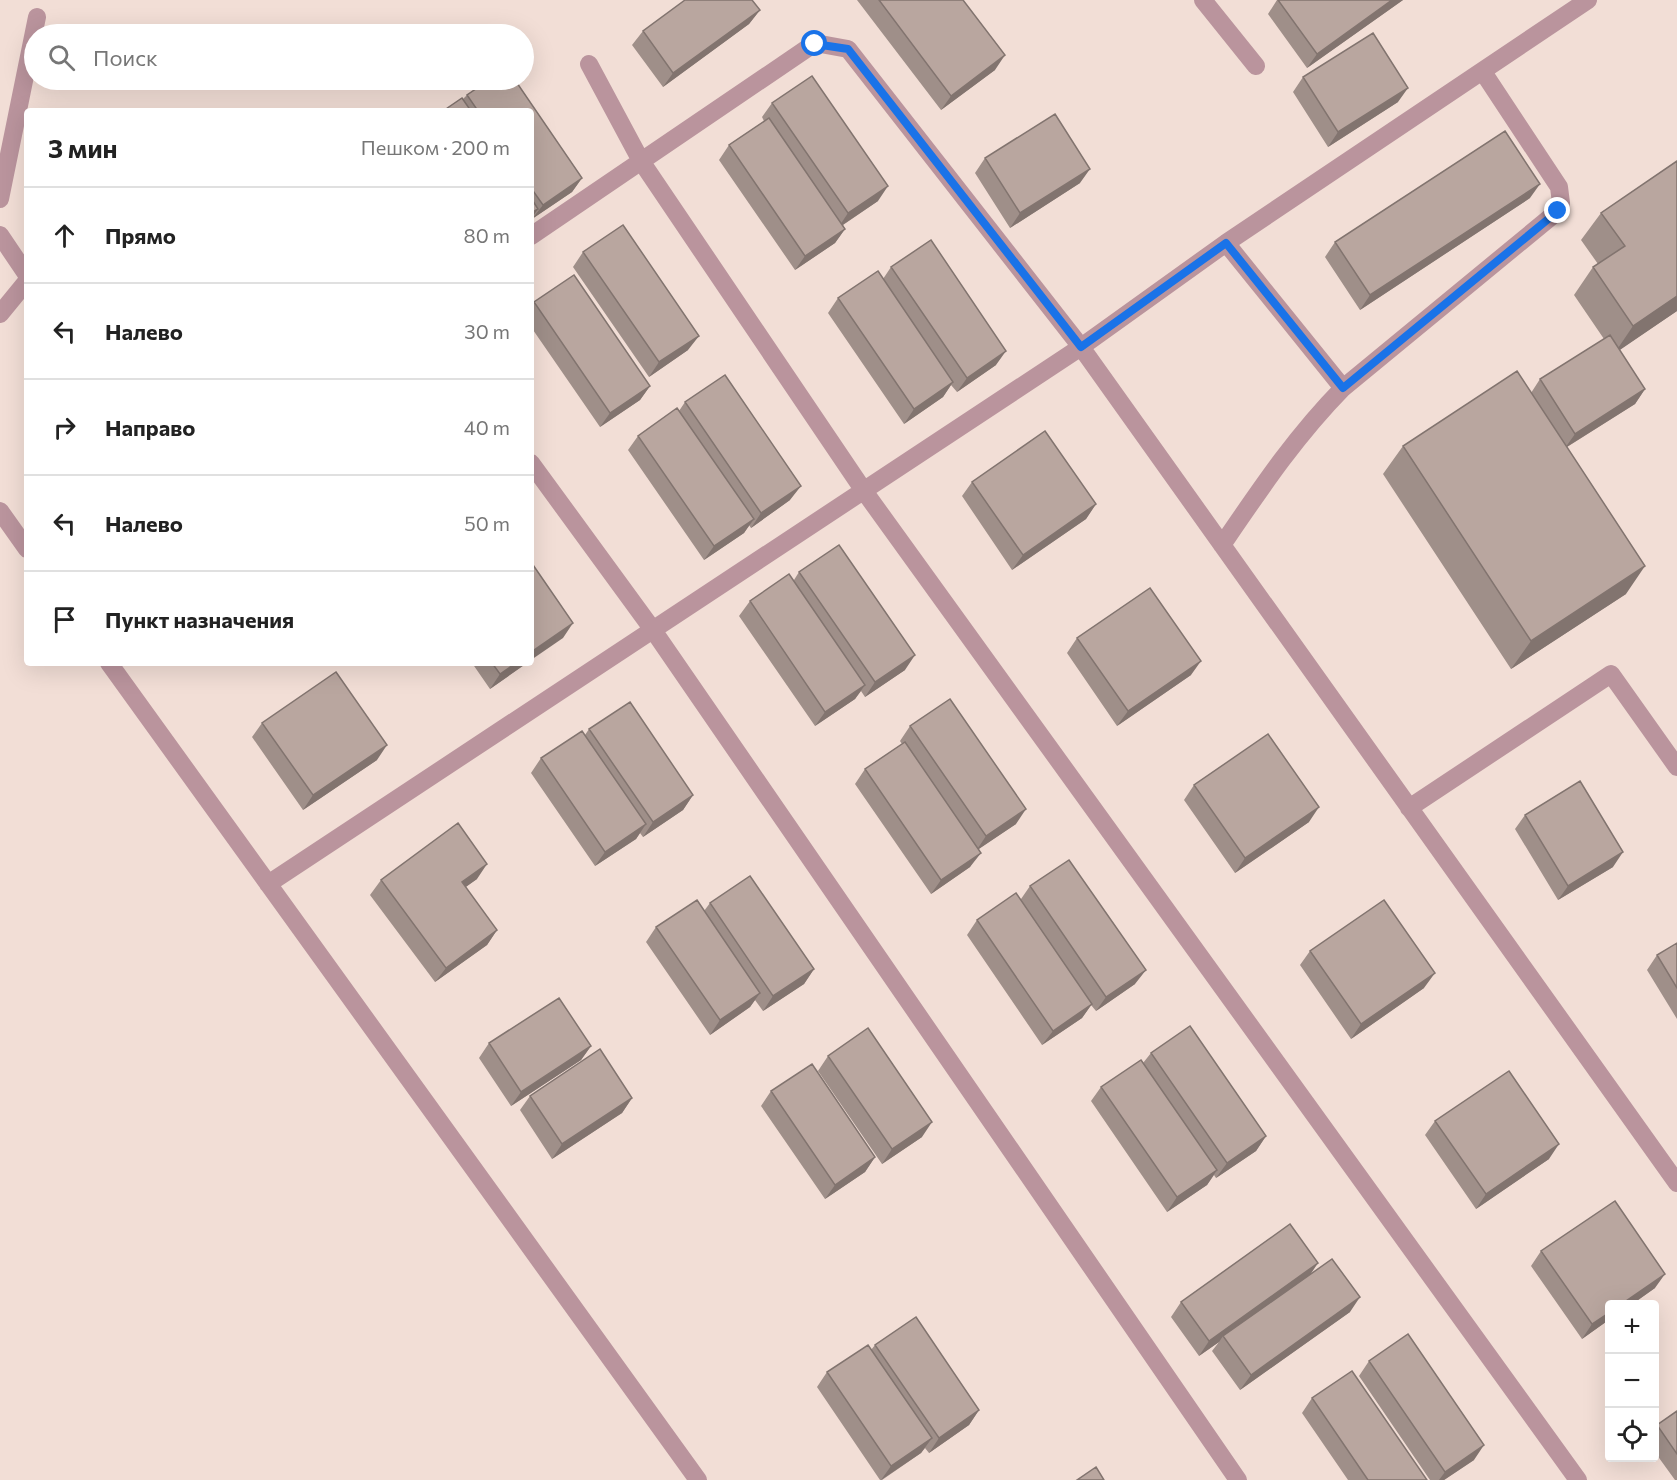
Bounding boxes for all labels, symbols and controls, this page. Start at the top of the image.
search box [24,24,534,90]
route start [801,30,827,56]
icon: search [45,41,78,74]
text: Поиск [93,44,158,71]
text: 3 мин [48,132,118,163]
text: Пешком · 200 m [361,135,510,159]
route end [1544,197,1570,223]
icon: ahead [48,219,81,252]
text: Прямо [105,222,176,249]
text: 80 m [464,223,510,247]
icon: left [48,315,81,348]
text: Налево [105,318,183,345]
text: 30 m [464,319,510,343]
icon: right [48,411,81,444]
text: Направо [105,414,195,441]
text: 40 m [464,415,510,439]
icon: left [48,507,81,540]
text: Налево [105,510,183,537]
text: 50 m [464,511,510,535]
icon: arrive [48,603,81,636]
text: Пункт назначения [105,606,294,633]
map controls [1605,1300,1659,1462]
button: + [1605,1300,1659,1354]
button: − [1605,1354,1659,1408]
button: locate [1605,1408,1659,1462]

